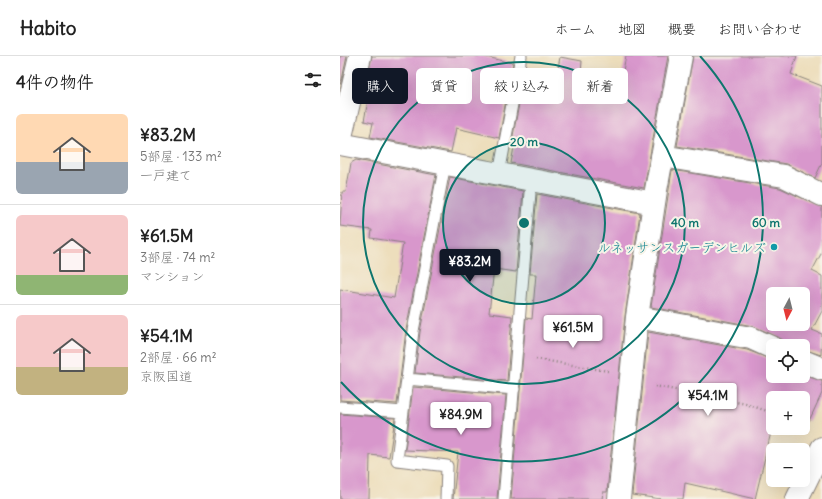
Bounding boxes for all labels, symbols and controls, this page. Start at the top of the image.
text: Habito [20,16,76,40]
text: ホーム [555,20,596,38]
text: 地図 [618,20,646,38]
text: 概要 [668,20,696,38]
text: お問い合わせ [718,20,802,38]
chip: 購入 [352,68,408,104]
chip: 賃貸 [416,68,472,104]
chip: 絞り込み [480,68,564,104]
chip: 新着 [572,68,628,104]
icon: filters [302,69,324,91]
text: 4件の物件 [16,71,94,93]
text: ¥83.2M [140,124,196,146]
icon: home [48,130,96,178]
text: 20 m [510,134,538,149]
text: 5部屋 · 133 m² [140,148,222,165]
text: 一戸建て [140,167,192,184]
text: 40 m [671,215,700,230]
text: 60 m [752,215,781,230]
centre of rings [517,216,531,230]
text: ¥61.5M [140,225,194,247]
icon: home [48,231,96,279]
place label: ルネッサンスガーデンヒルズ [598,239,766,256]
marker: ルネッサンスガーデンヒルズ [769,242,779,252]
text: 3部屋 · 74 m² [140,249,215,266]
pin: ¥83.2M [437,249,503,283]
text: ¥83.2M [449,253,491,270]
text: マンション [140,268,204,285]
north arrow [766,287,810,331]
map controls [766,287,810,487]
pin: ¥61.5M [540,315,606,349]
text: ¥61.5M [553,319,594,336]
text: ¥54.1M [140,325,193,347]
icon: home [48,331,96,379]
button: locate [766,339,810,383]
text: 2部屋 · 66 m² [140,349,217,366]
text: 京阪国道 [140,368,192,385]
pin: ¥54.1M [675,383,741,417]
text: ¥54.1M [688,387,728,404]
button: + [766,391,810,435]
pin: ¥84.9M [428,402,494,436]
text: ¥84.9M [439,406,483,423]
button: − [766,443,810,487]

